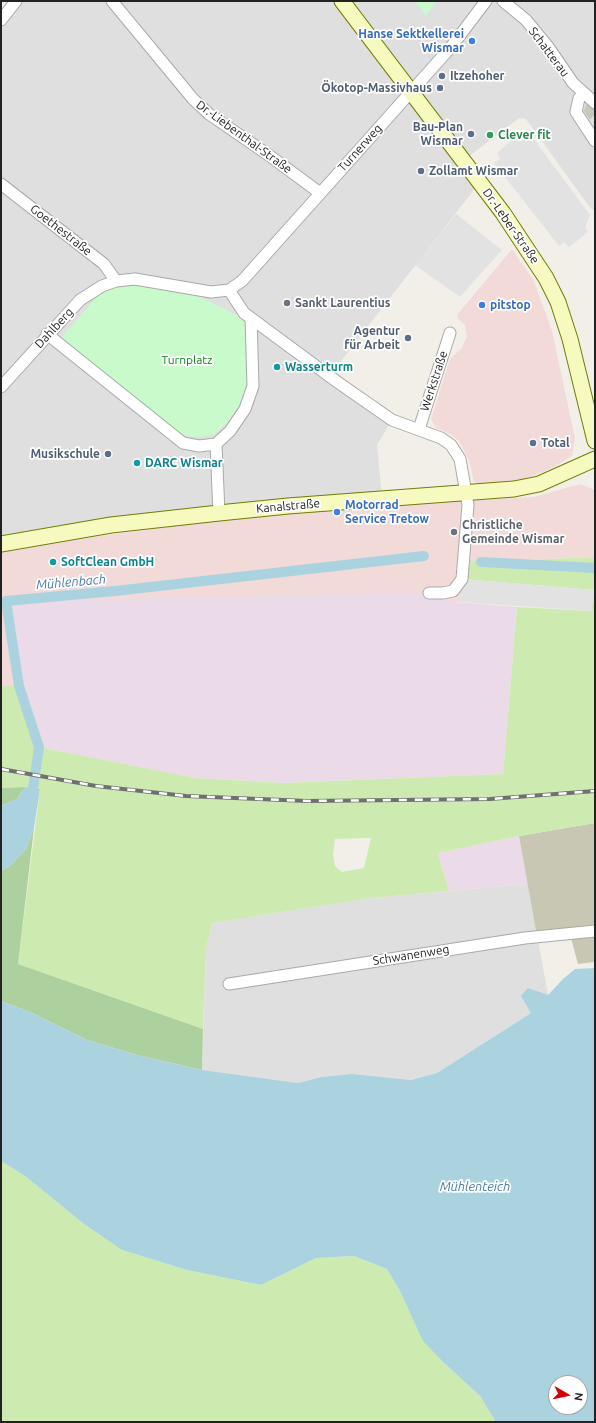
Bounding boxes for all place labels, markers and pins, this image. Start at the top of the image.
place label: Hanse Sektkellerei Wismar [358,27,464,55]
marker: Hanse Sektkellerei Wismar [467,36,477,46]
place label: Itzehoher [450,69,505,83]
marker: Itzehoher [437,71,447,81]
place label: Ökotop-Massivhaus [321,81,432,95]
marker: Ökotop-Massivhaus [435,83,445,93]
place label: Bau-Plan Wismar [413,120,463,148]
place label: Clever fit [498,128,551,142]
marker: Bau-Plan Wismar [466,129,476,139]
marker: Clever fit [485,130,495,140]
place label: Zollamt Wismar [429,164,518,178]
marker: Zollamt Wismar [416,166,426,176]
place label: Sankt Laurentius [295,296,390,310]
marker: Sankt Laurentius [282,298,292,308]
place label: pitstop [490,298,531,312]
marker: pitstop [477,300,487,310]
place label: Agentur für Arbeit [344,324,400,352]
marker: Agentur für Arbeit [403,333,413,343]
place label: Wasserturm [285,360,353,374]
marker: Wasserturm [272,362,282,372]
place label: Total [541,436,570,450]
marker: Total [528,438,538,448]
place label: Musikschule [30,447,100,461]
marker: Musikschule [103,449,113,459]
place label: DARC Wismar [145,456,223,470]
marker: DARC Wismar [132,458,142,468]
place label: Motorrad Service Tretow [345,498,429,526]
marker: Motorrad Service Tretow [332,507,342,517]
place label: Christliche Gemeinde Wismar [462,518,564,546]
marker: Christliche Gemeinde Wismar [449,527,459,537]
place label: SoftClean GmbH [61,555,154,569]
marker: SoftClean GmbH [48,557,58,567]

